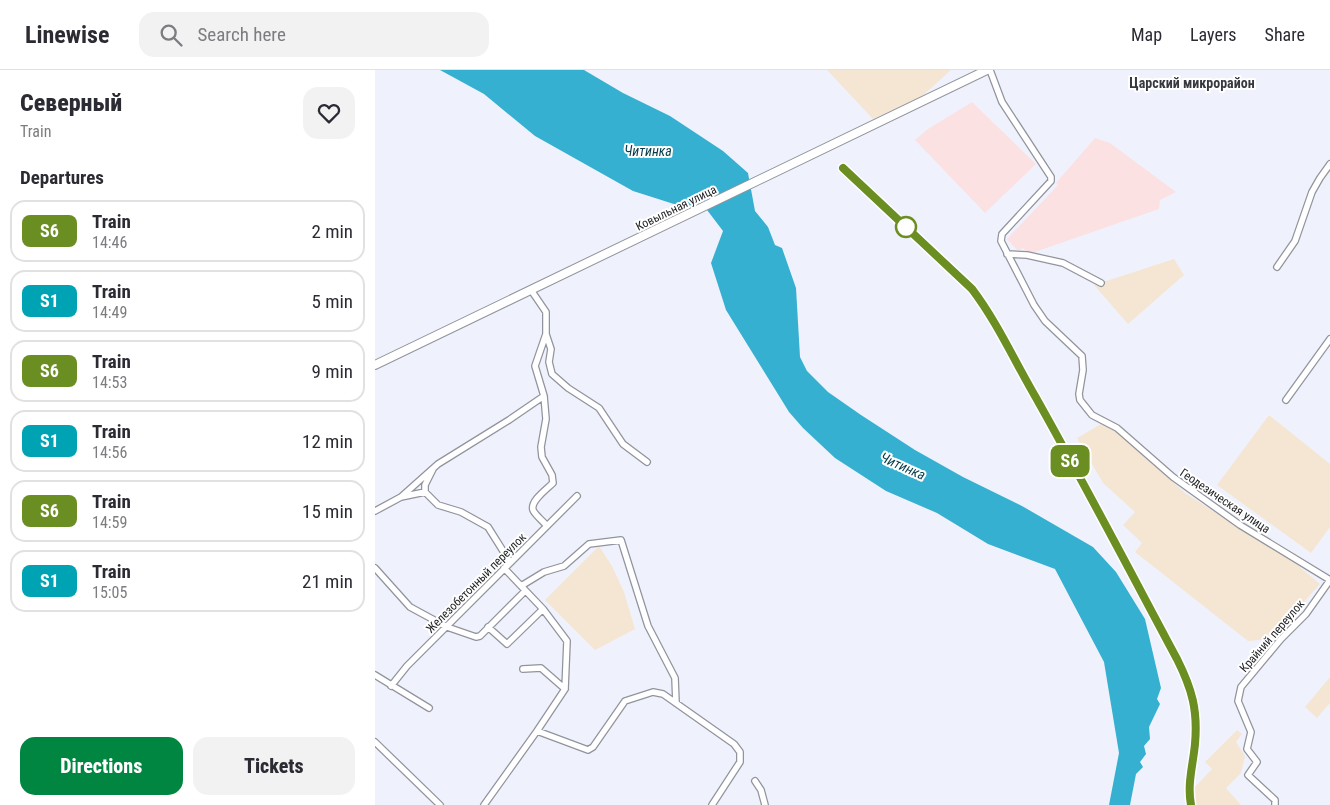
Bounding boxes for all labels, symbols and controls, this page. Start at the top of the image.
search box [139,12,489,57]
text: Linewise [25,21,109,49]
icon: search [157,21,185,49]
text: Search here [197,23,286,46]
text: Map [1131,24,1162,45]
text: Layers [1190,24,1237,45]
text: Share [1265,24,1305,45]
district label: Царский микрорайон [1129,75,1255,91]
button: heart [303,87,355,139]
text: Северный [20,89,122,117]
text: Train [20,122,51,141]
water label: Читинка [624,143,672,159]
text: Departures [20,166,104,189]
street label: Ковыльная улица [633,182,719,234]
text: Train [92,210,131,233]
unlabelled marker [895,216,917,238]
text: S6 [40,220,59,241]
text: 2 min [311,220,353,243]
text: 14:46 [92,233,127,252]
text: Train [92,280,131,303]
text: S1 [40,290,59,311]
text: 5 min [311,290,353,313]
text: 14:49 [92,303,127,322]
text: Train [92,350,131,373]
text: S6 [40,360,59,381]
text: 9 min [311,360,353,383]
text: 14:53 [92,373,127,392]
text: Train [92,420,131,443]
text: S1 [40,430,59,451]
text: 12 min [302,430,353,453]
text: 14:56 [92,443,127,462]
line badge: S6 [1047,445,1093,477]
water label: Читинка [878,449,928,483]
text: S6 [1061,450,1079,471]
street label: Геодезическая улица [1177,466,1273,536]
text: Train [92,490,131,513]
text: S6 [40,500,59,521]
text: 15 min [302,500,353,523]
text: 14:59 [92,513,127,532]
street label: Железобетонный переулок [423,530,529,636]
text: Train [92,560,131,583]
text: S1 [40,570,59,591]
text: 21 min [302,570,353,593]
text: 15:05 [92,583,127,602]
street label: Крайний переулок [1237,597,1307,675]
button: Directions [20,737,183,795]
button: Tickets [193,737,355,795]

